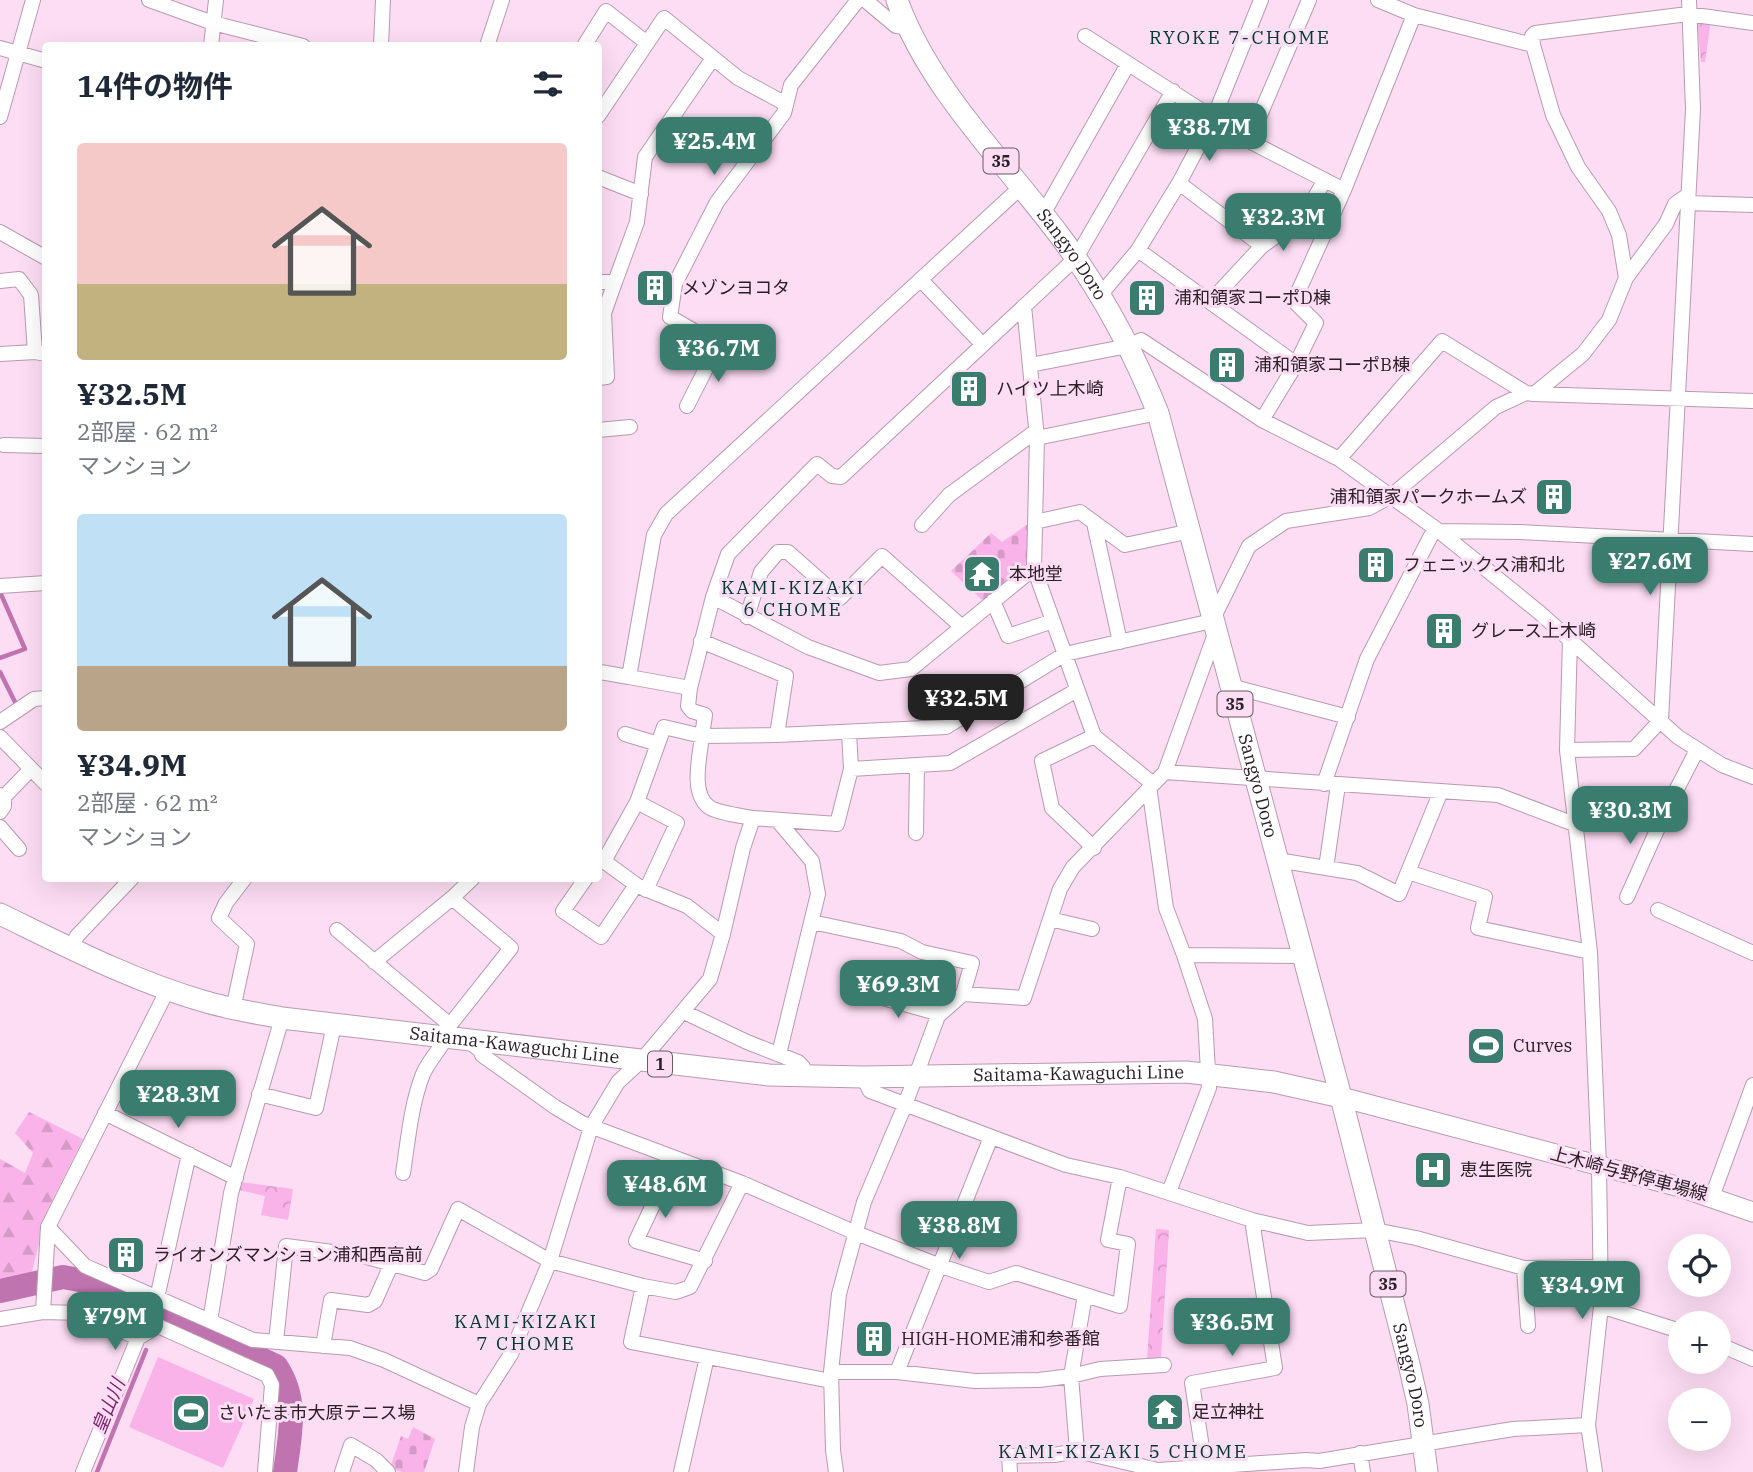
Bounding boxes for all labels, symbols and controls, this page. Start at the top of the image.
district label: RYOKE 7-CHOME [1149,25,1331,49]
icon: filters [529,65,567,103]
text: 14件の物件 [77,66,233,105]
pin: ¥38.7M [1152,104,1266,163]
text: ¥38.7M [1167,111,1251,141]
pin: ¥25.4M [657,118,771,177]
text: ¥25.4M [672,125,756,155]
road number: 35 [984,148,1018,174]
icon: home [259,188,385,314]
pin: ¥32.3M [1226,194,1340,253]
text: ¥32.3M [1241,201,1325,231]
street label: Sangyo Doro [1032,204,1112,304]
building icon: メゾンヨコタ [634,267,676,309]
place label: メゾンヨコタ [682,276,790,299]
building icon: 浦和領家コーポD棟 [1126,277,1168,319]
place label: 浦和領家コーポD棟 [1174,286,1331,309]
pin: ¥36.7M [661,324,775,384]
text: ¥36.7M [676,332,760,362]
building icon: 浦和領家コーポB棟 [1206,344,1248,386]
place label: 浦和領家コーポB棟 [1254,353,1410,376]
building icon: ハイツ上木崎 [948,368,990,410]
text: ¥32.5M [77,374,187,413]
place label: ハイツ上木崎 [996,377,1104,400]
text: 2部屋 · 62 m² [77,416,218,446]
text: マンション [77,450,192,480]
building icon: 浦和領家パークホームズ [1533,476,1575,518]
place label: 浦和領家パークホームズ [1330,485,1527,508]
pin: ¥27.6M [1593,538,1707,597]
building icon: フェニックス浦和北 [1355,544,1397,586]
text: ¥27.6M [1608,545,1692,575]
temple icon: 本地堂 [961,553,1003,595]
place label: フェニックス浦和北 [1403,553,1564,576]
icon: home [259,559,385,685]
place label: 本地堂 [1009,562,1063,585]
district label: KAMI-KIZAKI 6 CHOME [721,575,865,621]
building icon: グレース上木崎 [1423,610,1465,652]
place label: グレース上木崎 [1471,619,1596,642]
pin: ¥32.5M [909,674,1023,734]
text: ¥32.5M [924,682,1008,712]
road number: 35 [1218,692,1252,716]
street label: Sangyo Doro [1233,731,1283,840]
text: ¥34.9M [77,745,187,784]
pin: ¥30.3M [1573,786,1687,846]
text: 2部屋 · 62 m² [77,787,218,817]
text: ¥30.3M [1588,794,1672,824]
text: マンション [77,821,192,851]
pin: ¥69.3M [841,960,955,1020]
text: ¥69.3M [856,968,940,998]
street label: Saitama-Kawaguchi Line [408,1021,621,1068]
sports icon: Curves [1465,1025,1507,1067]
place label: Curves [1513,1034,1572,1057]
road number: 1 [648,1052,672,1076]
street label: Saitama-Kawaguchi Line [973,1060,1184,1086]
pin: ¥28.3M [121,1070,235,1130]
text: ¥28.3M [136,1078,220,1108]
street label: 上木崎与野停車場線 [1548,1141,1710,1206]
hospital icon: 恵生医院 [1412,1149,1454,1191]
place label: 恵生医院 [1460,1158,1532,1181]
pin: ¥48.6M [608,1160,722,1220]
text: ¥48.6M [623,1168,707,1198]
pin: ¥38.8M [902,1202,1016,1261]
text: ¥38.8M [917,1209,1001,1239]
building icon: ライオンズマンション浦和西高前 [105,1234,147,1276]
map controls [1668,1234,1731,1451]
button: locate [1668,1234,1731,1297]
place label: ライオンズマンション浦和西高前 [153,1243,423,1266]
pin: ¥34.9M [1525,1262,1639,1321]
text: ¥34.9M [1540,1269,1624,1299]
road number: 35 [1370,1272,1406,1296]
pin: ¥79M [74,1292,156,1352]
pin: ¥36.5M [1175,1298,1289,1358]
text: ¥79M [83,1300,147,1330]
text: ¥36.5M [1190,1306,1274,1336]
district label: KAMI-KIZAKI 7 CHOME [454,1309,598,1355]
button: + [1668,1311,1731,1374]
building icon: HIGH-HOME浦和参番館 [853,1318,895,1360]
street label: Sangyo Doro [1388,1320,1433,1429]
place label: HIGH-HOME浦和参番館 [901,1327,1100,1350]
water label: 皇山川 [86,1373,131,1437]
button: − [1668,1388,1731,1451]
temple icon: 足立神社 [1144,1391,1186,1433]
sports icon: さいたま市大原テニス場 [170,1392,212,1434]
place label: 足立神社 [1192,1400,1264,1423]
place label: さいたま市大原テニス場 [218,1401,415,1424]
district label: KAMI-KIZAKI 5 CHOME [998,1439,1248,1463]

